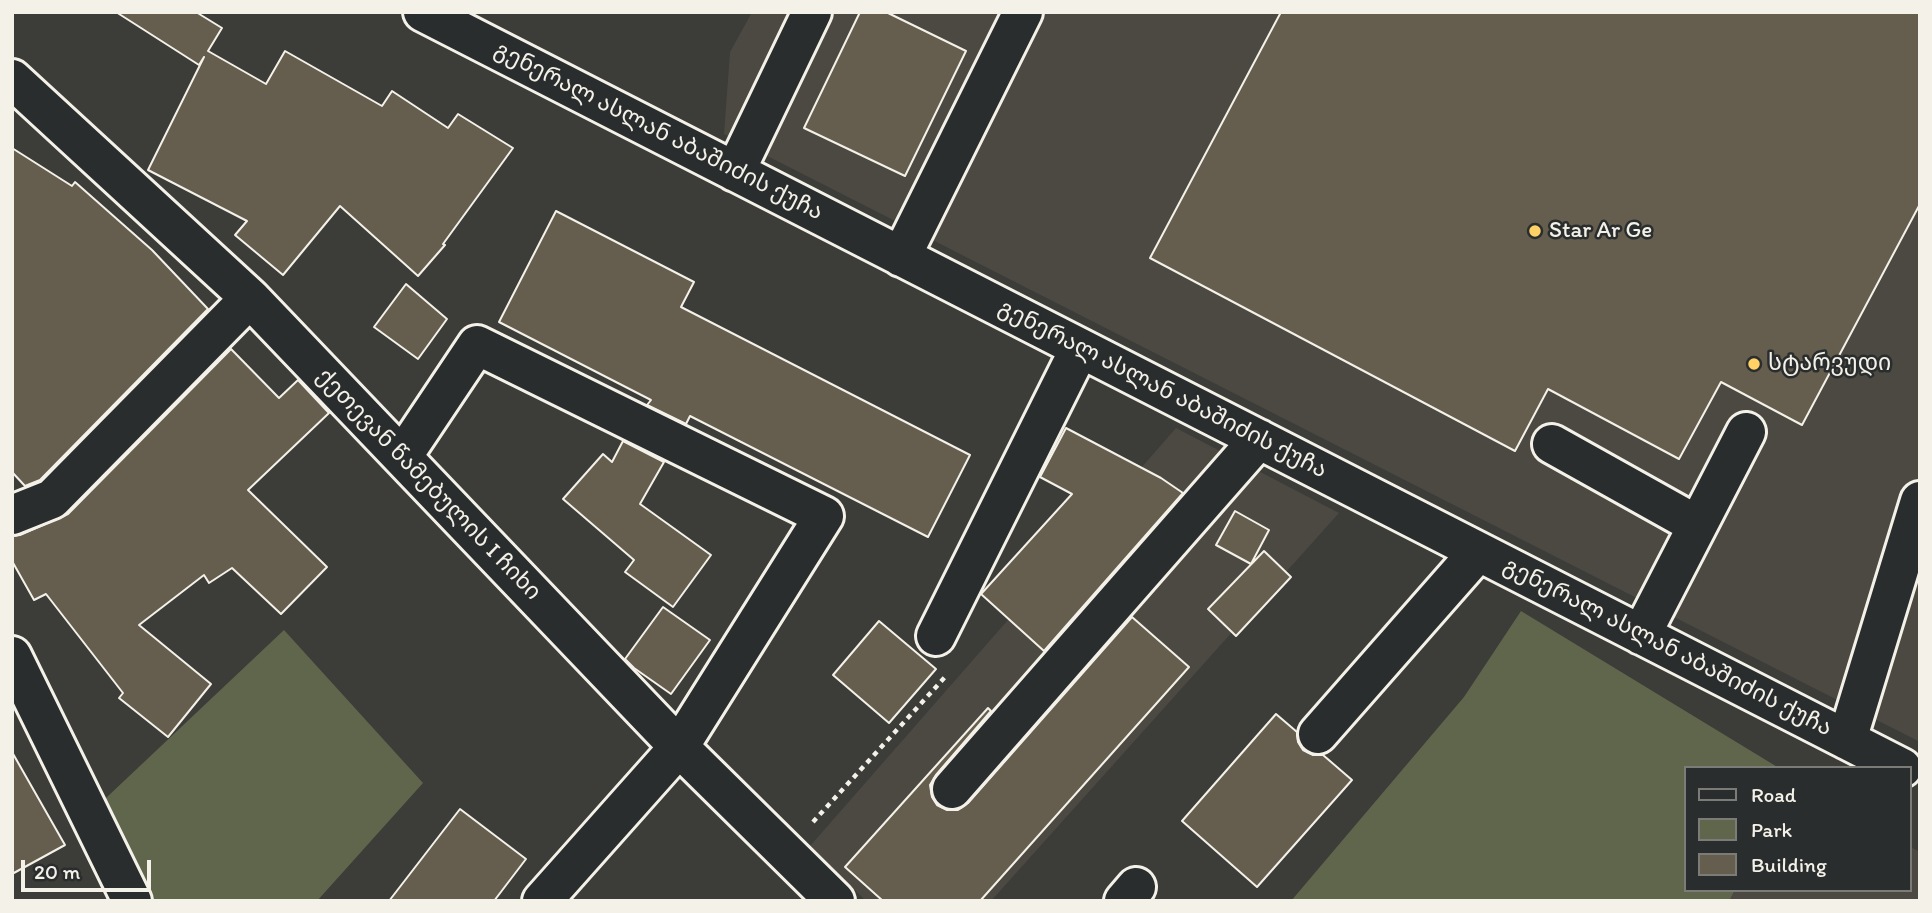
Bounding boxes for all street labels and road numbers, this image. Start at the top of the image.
street label: გენერალ ასლან აბაშიძის ქუჩა [489,37,827,227]
street label: გენერალ ასლან აბაშიძის ქუჩა [993,295,1331,485]
street label: ქეთევან წამებულის I ჩიხი [310,363,546,607]
street label: გენერალ ასლან აბაშიძის ქუჩა [1498,553,1836,743]

